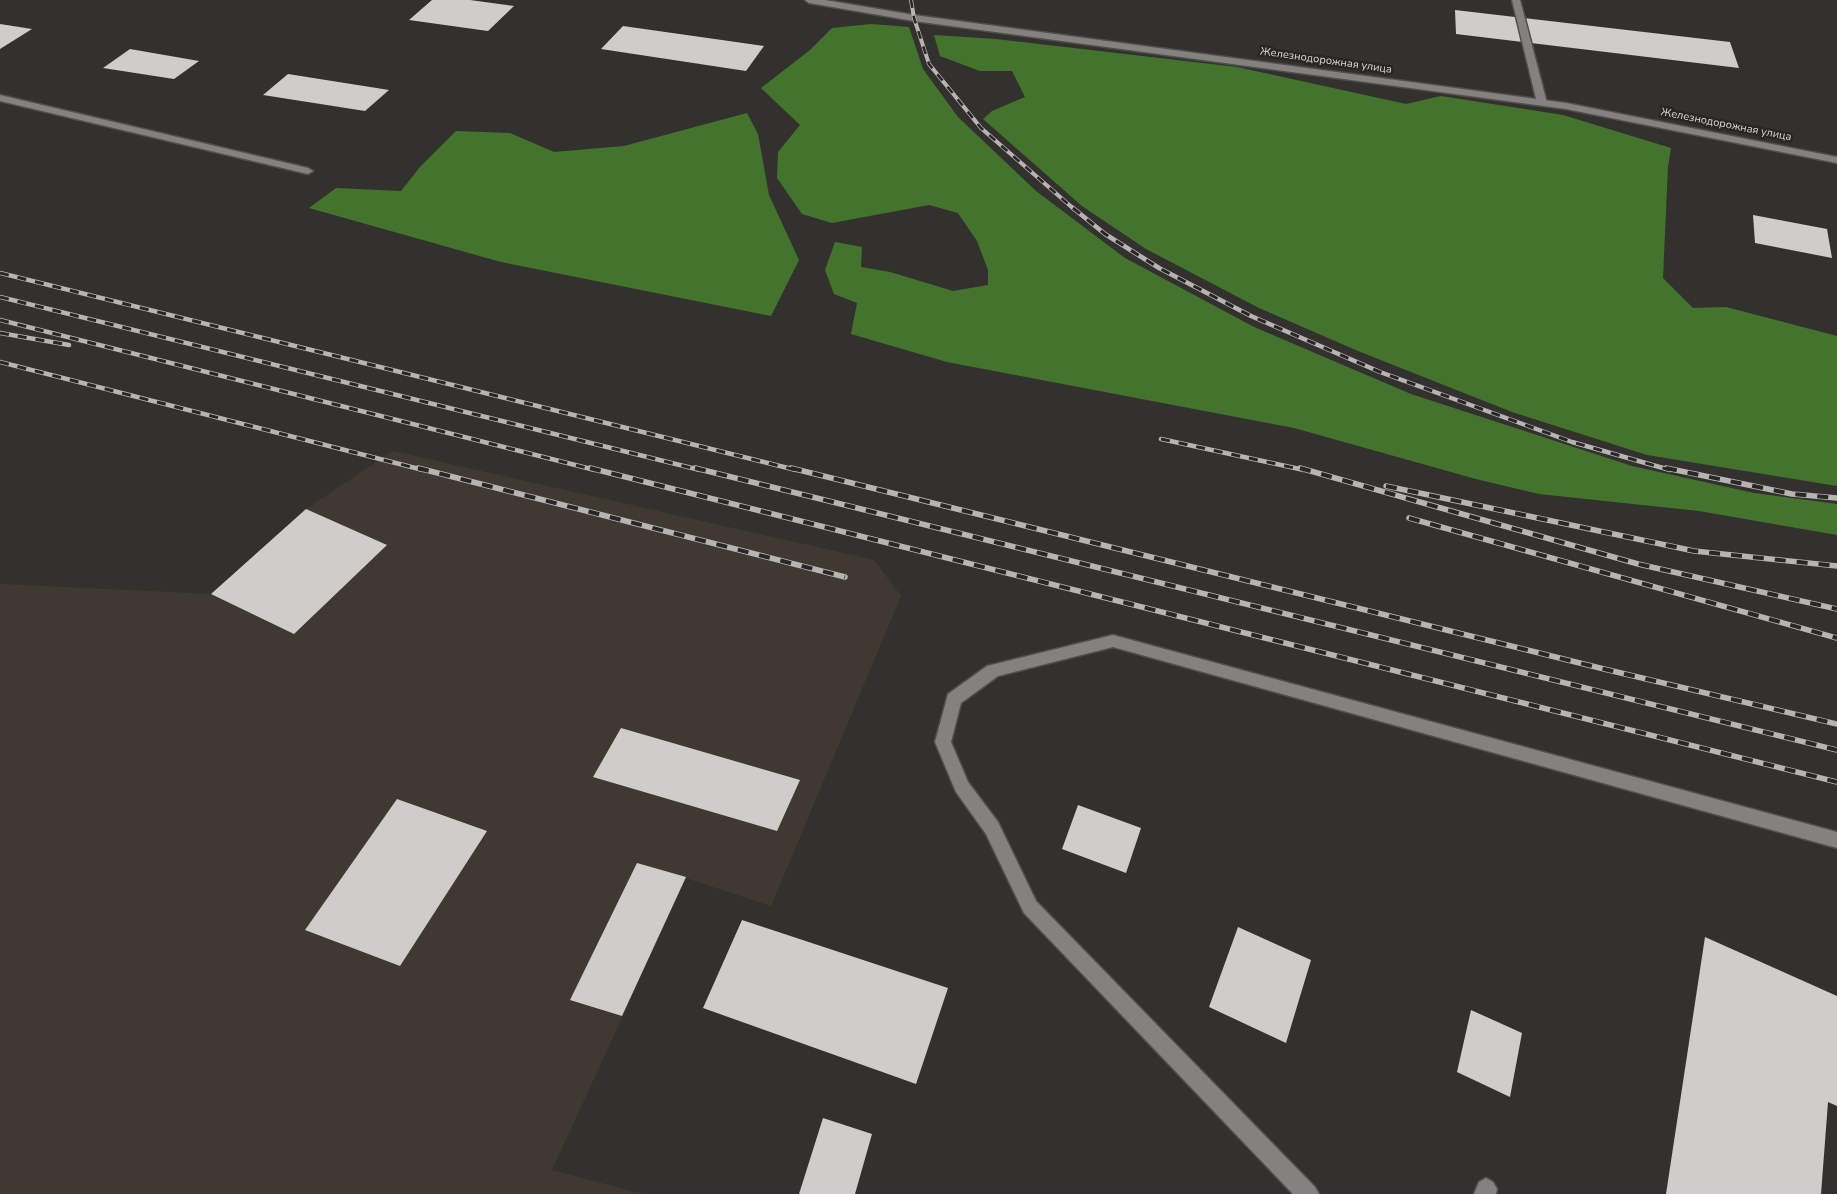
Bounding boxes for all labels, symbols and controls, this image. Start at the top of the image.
street label: Железнодорожная улица [1259,45,1393,77]
street label: Железнодорожная улица [1660,106,1792,144]

